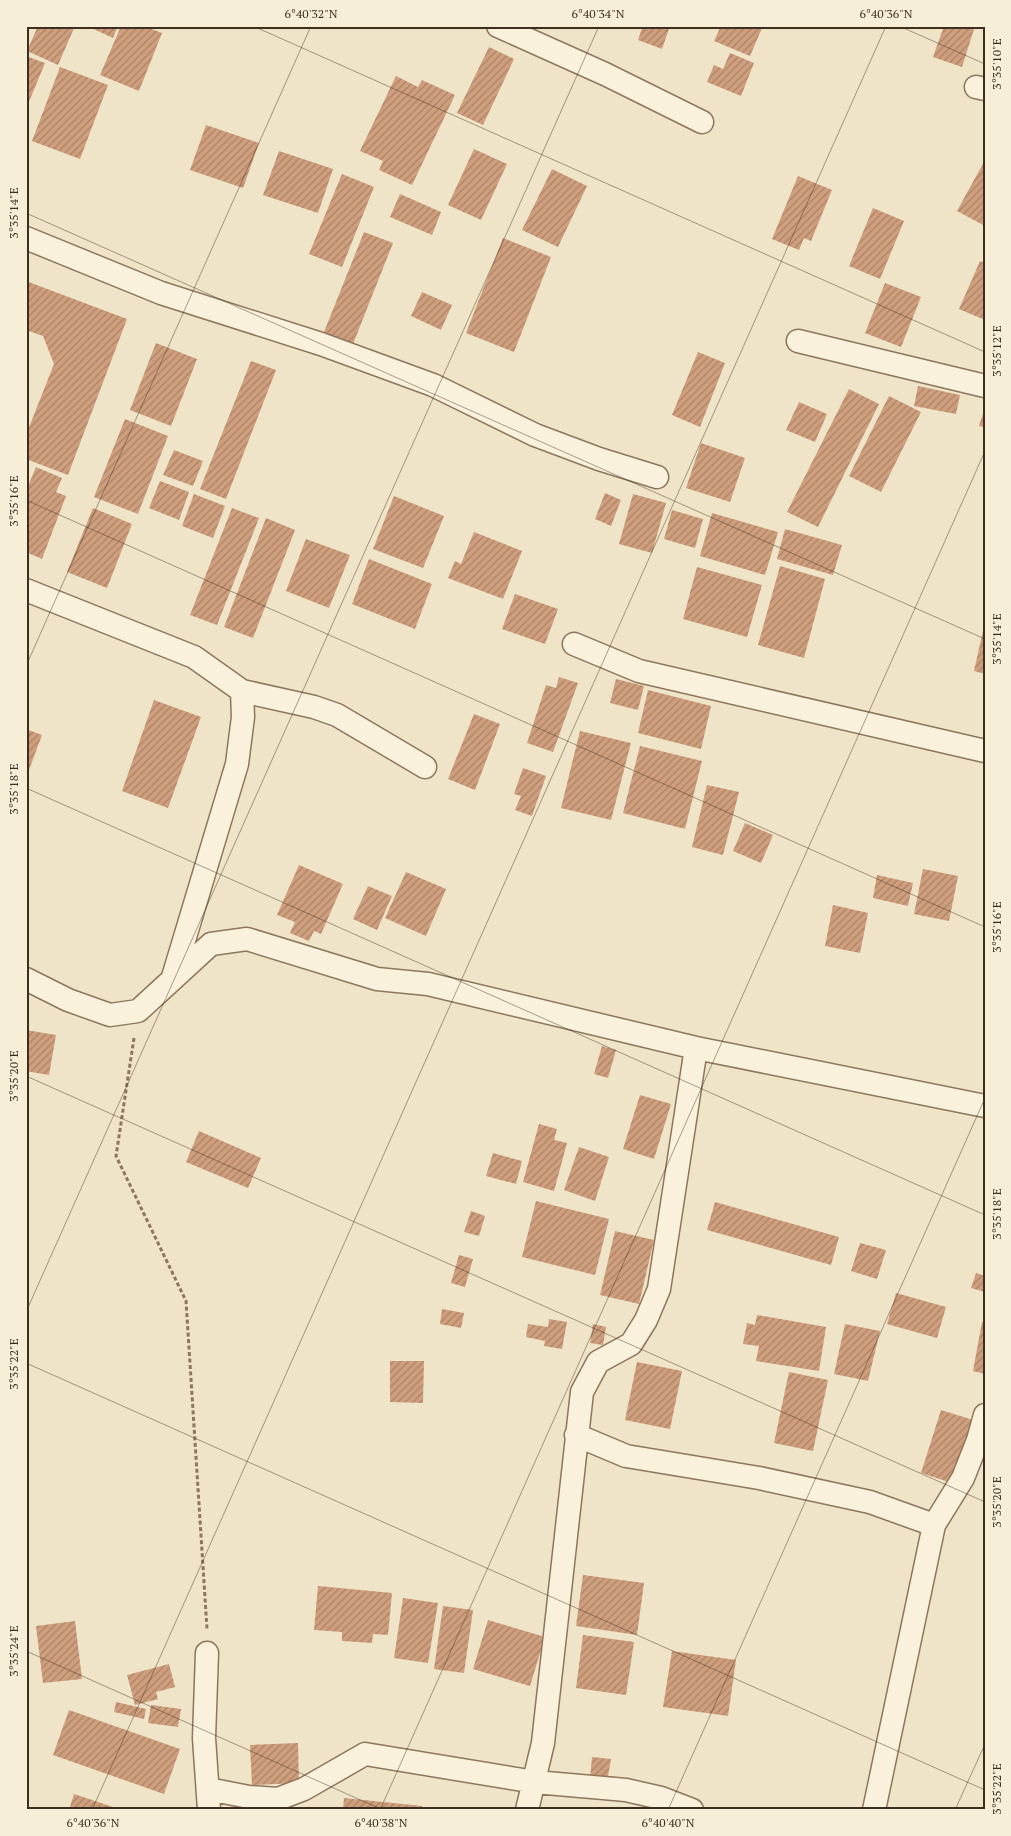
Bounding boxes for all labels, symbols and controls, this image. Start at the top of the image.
text: 6°40'32"N [284,6,338,21]
text: 6°40'34"N [571,6,625,21]
text: 6°40'36"N [859,6,913,21]
text: 3°35'10"E [989,38,1004,90]
text: 3°35'14"E [6,187,21,239]
text: 3°35'12"E [989,325,1004,377]
text: 3°35'16"E [6,475,21,527]
text: 3°35'14"E [989,613,1004,665]
text: 3°35'18"E [6,763,21,815]
text: 3°35'16"E [989,901,1004,953]
text: 3°35'20"E [6,1050,21,1102]
text: 3°35'18"E [989,1188,1004,1240]
text: 3°35'22"E [6,1338,21,1390]
text: 3°35'20"E [989,1476,1004,1528]
text: 3°35'24"E [6,1625,21,1677]
text: 3°35'22"E [989,1763,1004,1815]
text: 6°40'36"N [66,1815,120,1830]
text: 6°40'38"N [354,1815,408,1830]
text: 6°40'40"N [641,1815,695,1830]

